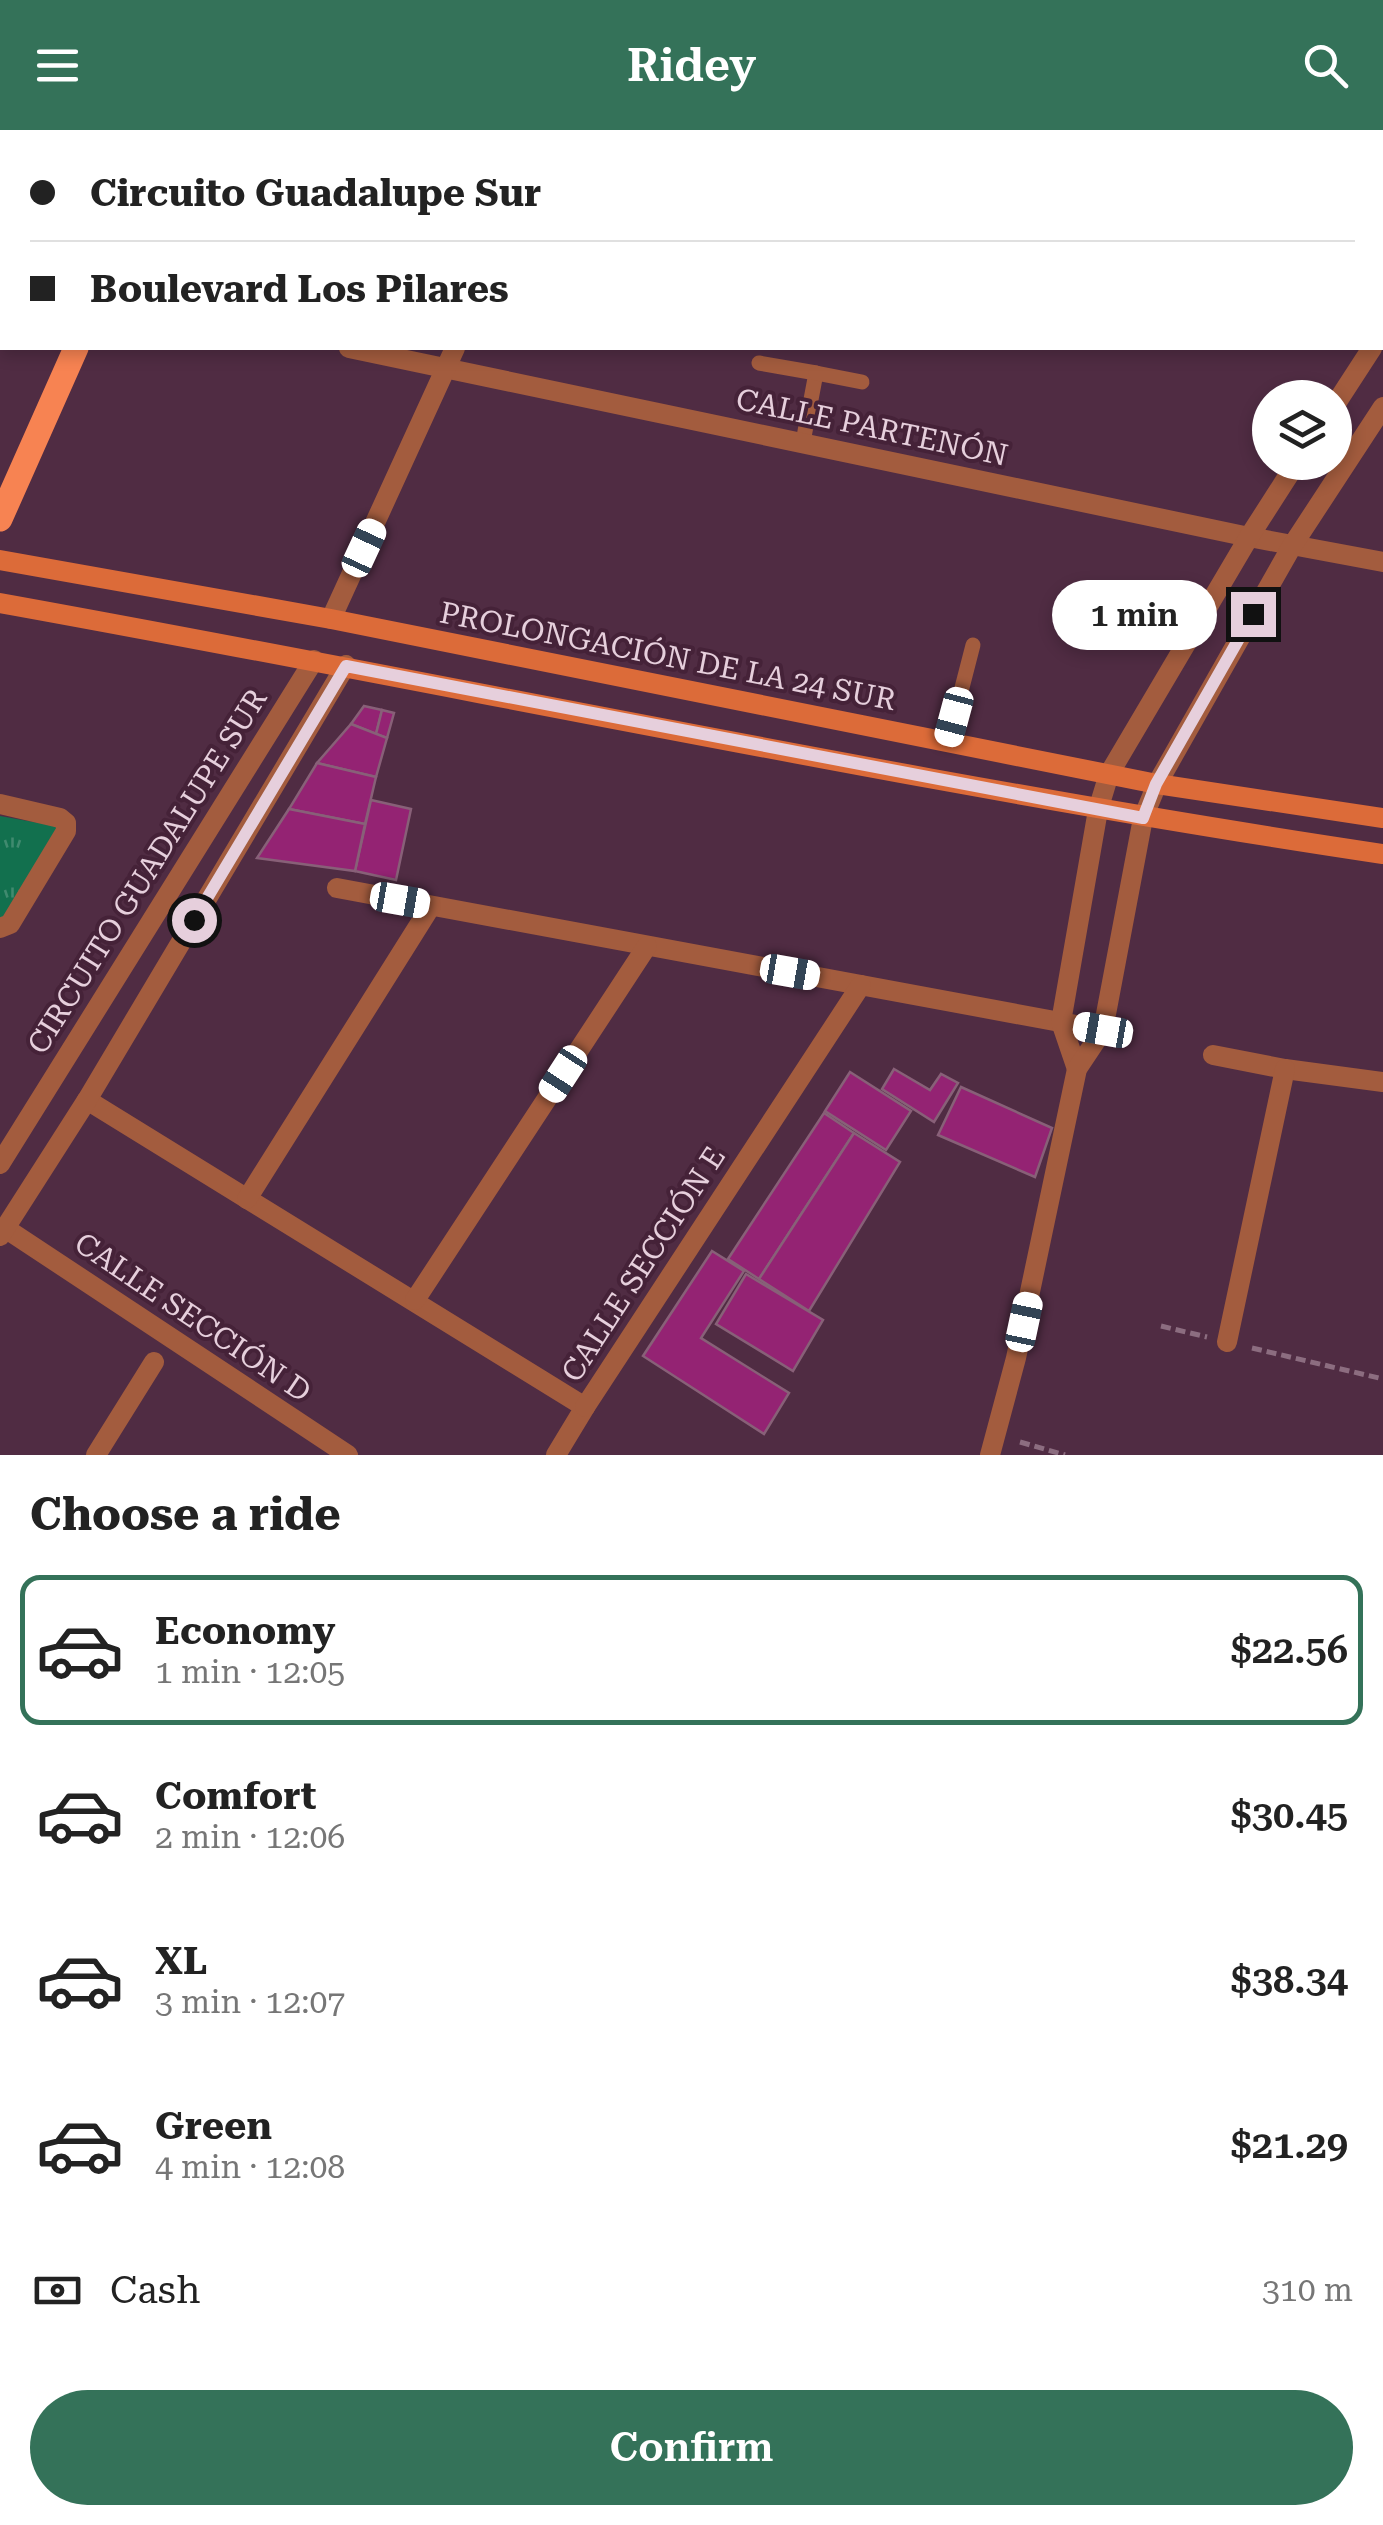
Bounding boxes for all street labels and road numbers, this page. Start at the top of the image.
street label: CALLE PARTENÓN [733,380,1011,473]
street label: PROLONGACIÓN DE LA 24 SUR [437,594,899,717]
street label: CIRCUITO GUADALUPE SUR [20,682,274,1060]
street label: CALLE SECCIÓN E [553,1139,732,1388]
street label: CALLE SECCIÓN D [68,1224,318,1409]

